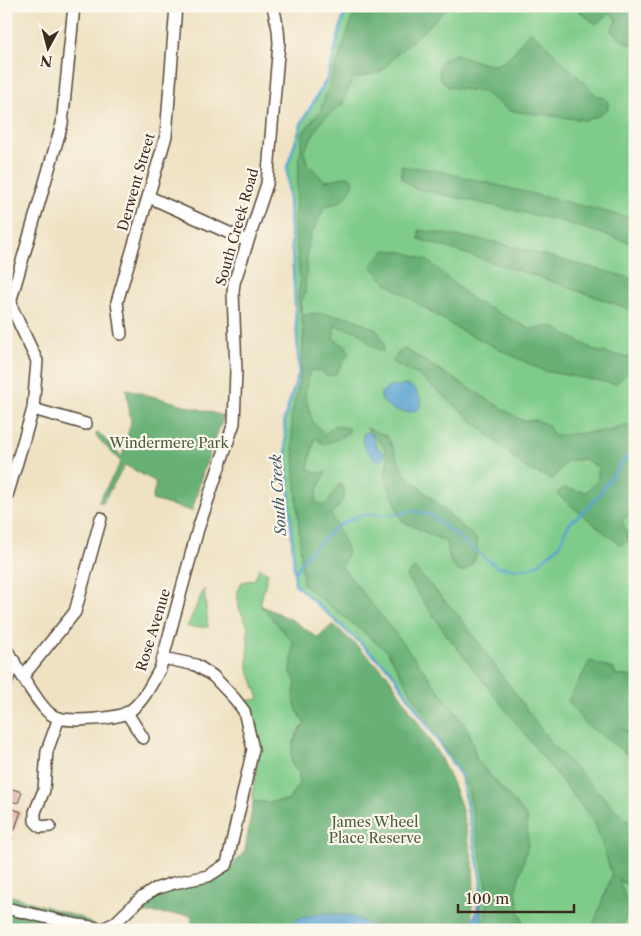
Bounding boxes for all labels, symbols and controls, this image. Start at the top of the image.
north arrow [22,22,72,72]
text: N [39,51,54,71]
street label: Derwent Street [113,131,159,233]
street label: South Creek Road [212,166,263,288]
park label: Windermere Park [108,434,229,452]
water label: South Creek [266,453,290,537]
street label: Rose Avenue [132,586,174,674]
park label: James Wheel Place Reserve [329,813,421,847]
scale bar [458,881,575,913]
text: 100 m [466,889,509,908]

